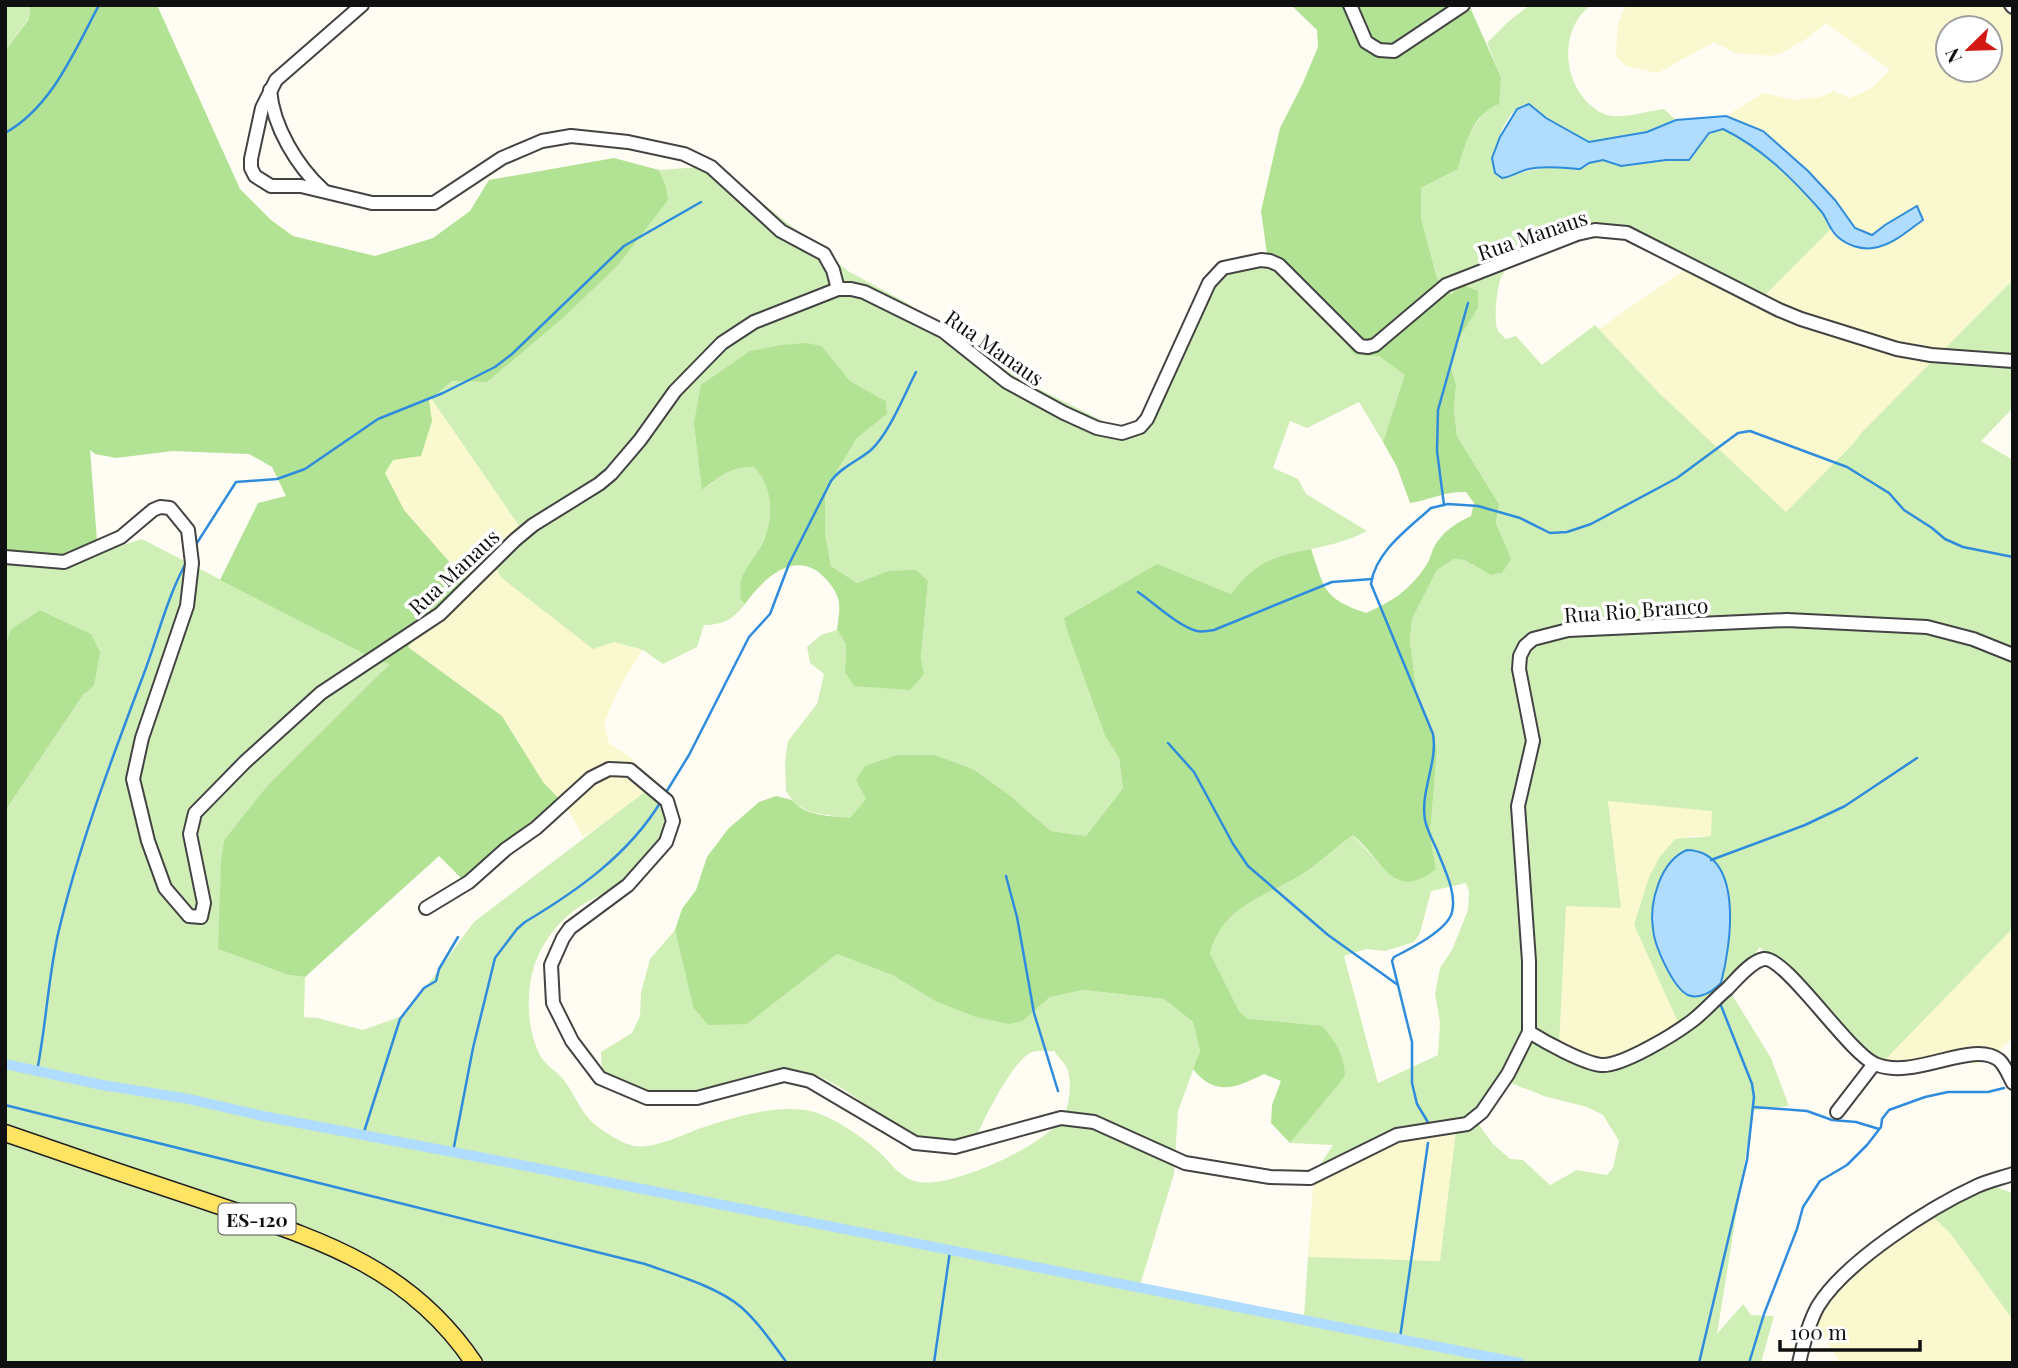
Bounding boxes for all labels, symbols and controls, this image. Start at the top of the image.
north arrow [1934,14,2004,84]
text: N [1938,44,1967,67]
street label: Rua Manaus [1473,202,1591,266]
street label: Rua Manaus [940,303,1050,391]
street label: Rua Manaus [402,522,504,620]
street label: Rua Rio Branco [1563,590,1709,628]
road number: ES-120 [218,1204,296,1234]
scale bar [1780,1308,1920,1352]
text: 100 m [1790,1317,1847,1345]

